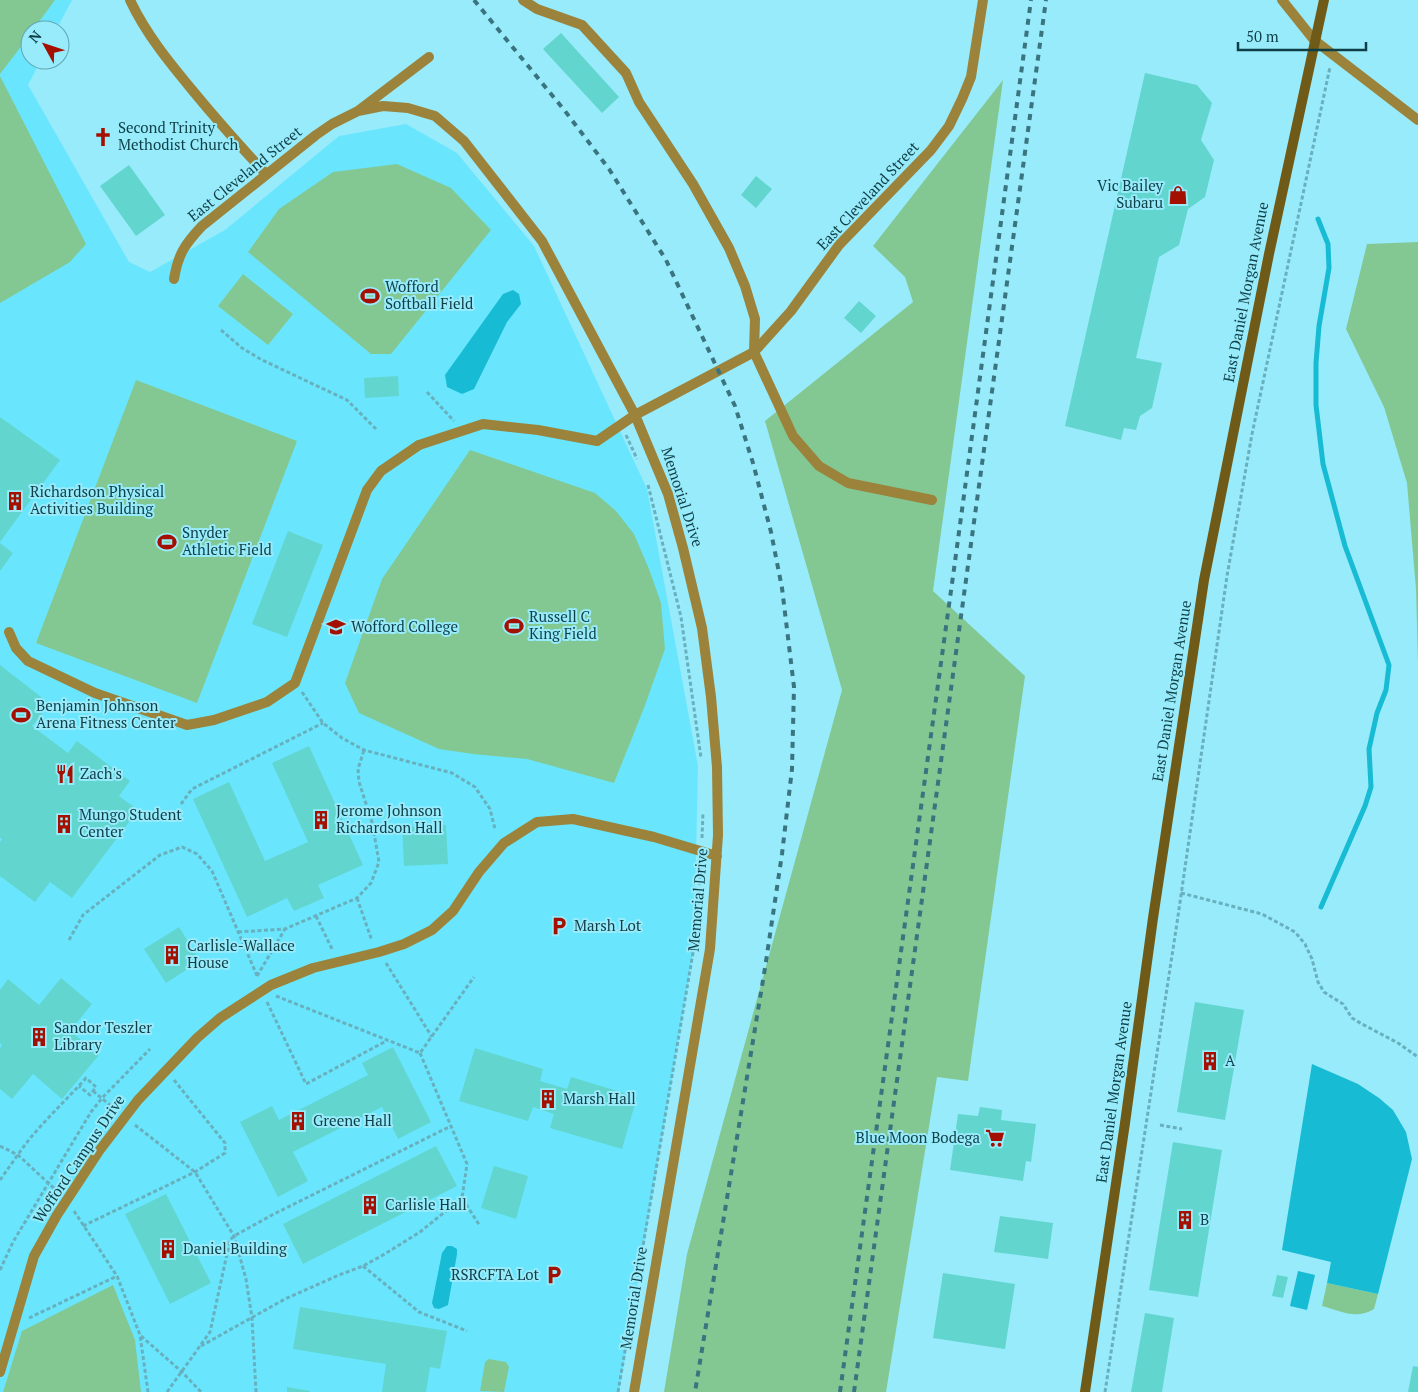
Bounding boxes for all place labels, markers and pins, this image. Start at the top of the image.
place label: Second Trinity Methodist Church [118,117,239,154]
church icon: Second Trinity Methodist Church [92,126,114,148]
place label: Vic Bailey Subaru [1097,175,1163,212]
shop icon: Vic Bailey Subaru [1167,184,1189,206]
place label: Wofford Softball Field [385,276,473,313]
sports icon: Wofford Softball Field [359,285,381,307]
place label: Richardson Physical Activities Building [30,481,164,518]
building icon: Richardson Physical Activities Building [4,490,26,512]
place label: Snyder Athletic Field [182,522,272,559]
sports icon: Snyder Athletic Field [156,531,178,553]
place label: Russell C King Field [529,606,597,643]
sports icon: Russell C King Field [503,615,525,637]
school or university icon: Wofford College [325,616,347,638]
place label: Wofford College [351,616,458,636]
place label: Benjamin Johnson Arena Fitness Center [36,695,176,732]
sports icon: Benjamin Johnson Arena Fitness Center [10,704,32,726]
restaurant icon: Zach's [54,763,76,785]
place label: Zach's [80,763,122,783]
place label: Jerome Johnson Richardson Hall [336,800,442,837]
place label: Mungo Student Center [79,804,182,841]
building icon: Jerome Johnson Richardson Hall [310,809,332,831]
building icon: Mungo Student Center [53,813,75,835]
parking icon: Marsh Lot [548,915,570,937]
place label: Marsh Lot [574,915,642,935]
place label: Carlisle-Wallace House [187,935,295,972]
building icon: Carlisle-Wallace House [161,944,183,966]
place label: Sandor Teszler Library [54,1017,152,1054]
building icon: Sandor Teszler Library [28,1026,50,1048]
building icon: A [1199,1050,1221,1072]
place label: A [1225,1050,1236,1070]
building icon: Marsh Hall [537,1088,559,1110]
place label: Marsh Hall [563,1088,636,1108]
building icon: Greene Hall [287,1110,309,1132]
place label: Greene Hall [313,1110,392,1130]
place label: Blue Moon Bodega [855,1127,980,1147]
supermarket icon: Blue Moon Bodega [984,1127,1006,1149]
building icon: Carlisle Hall [359,1194,381,1216]
place label: Carlisle Hall [385,1194,467,1214]
building icon: B [1174,1209,1196,1231]
place label: B [1200,1209,1209,1229]
building icon: Daniel Building [157,1238,179,1260]
place label: Daniel Building [183,1238,288,1258]
place label: RSRCFTA Lot [451,1264,539,1284]
parking icon: RSRCFTA Lot [543,1264,565,1286]

